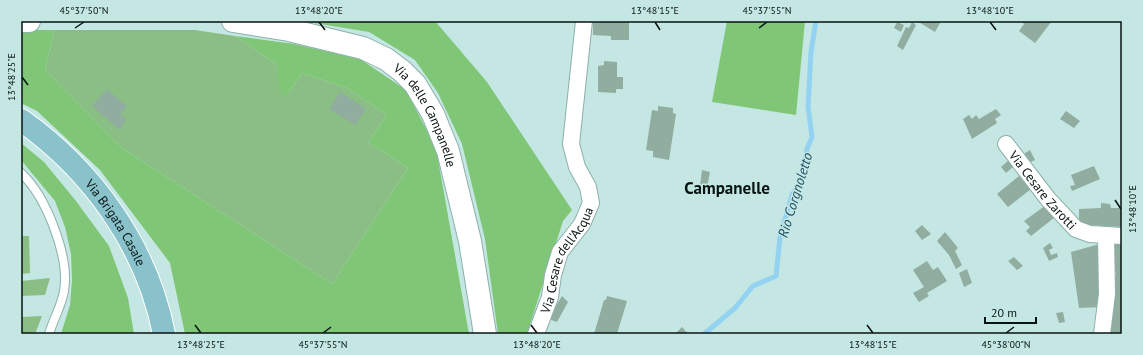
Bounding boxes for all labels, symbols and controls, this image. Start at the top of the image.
text: 45°37'50"N [59,4,109,17]
text: 13°48'20"E [295,4,343,17]
text: 13°48'15"E [631,4,679,17]
text: 45°37'55"N [742,4,792,17]
text: 13°48'10"E [966,4,1014,17]
text: 13°48'25"E [5,53,18,101]
street label: Via delle Campanelle [389,59,460,169]
street label: Via Cesare Zarotti [1004,146,1080,233]
water label: Rio Corgnoletto [774,150,816,240]
street label: Via Brigata Casale [81,175,149,269]
district label: Campanelle [684,177,770,199]
text: 13°48'10"E [1126,185,1139,233]
street label: Via Cesare dell'Acqua [536,204,597,317]
scale bar [985,299,1036,325]
text: 20 m [991,305,1017,320]
text: 13°48'25"E [177,338,225,351]
text: 45°37'55"N [298,338,348,351]
text: 13°48'20"E [513,338,561,351]
text: 13°48'15"E [849,338,897,351]
text: 45°38'00"N [981,338,1031,351]

